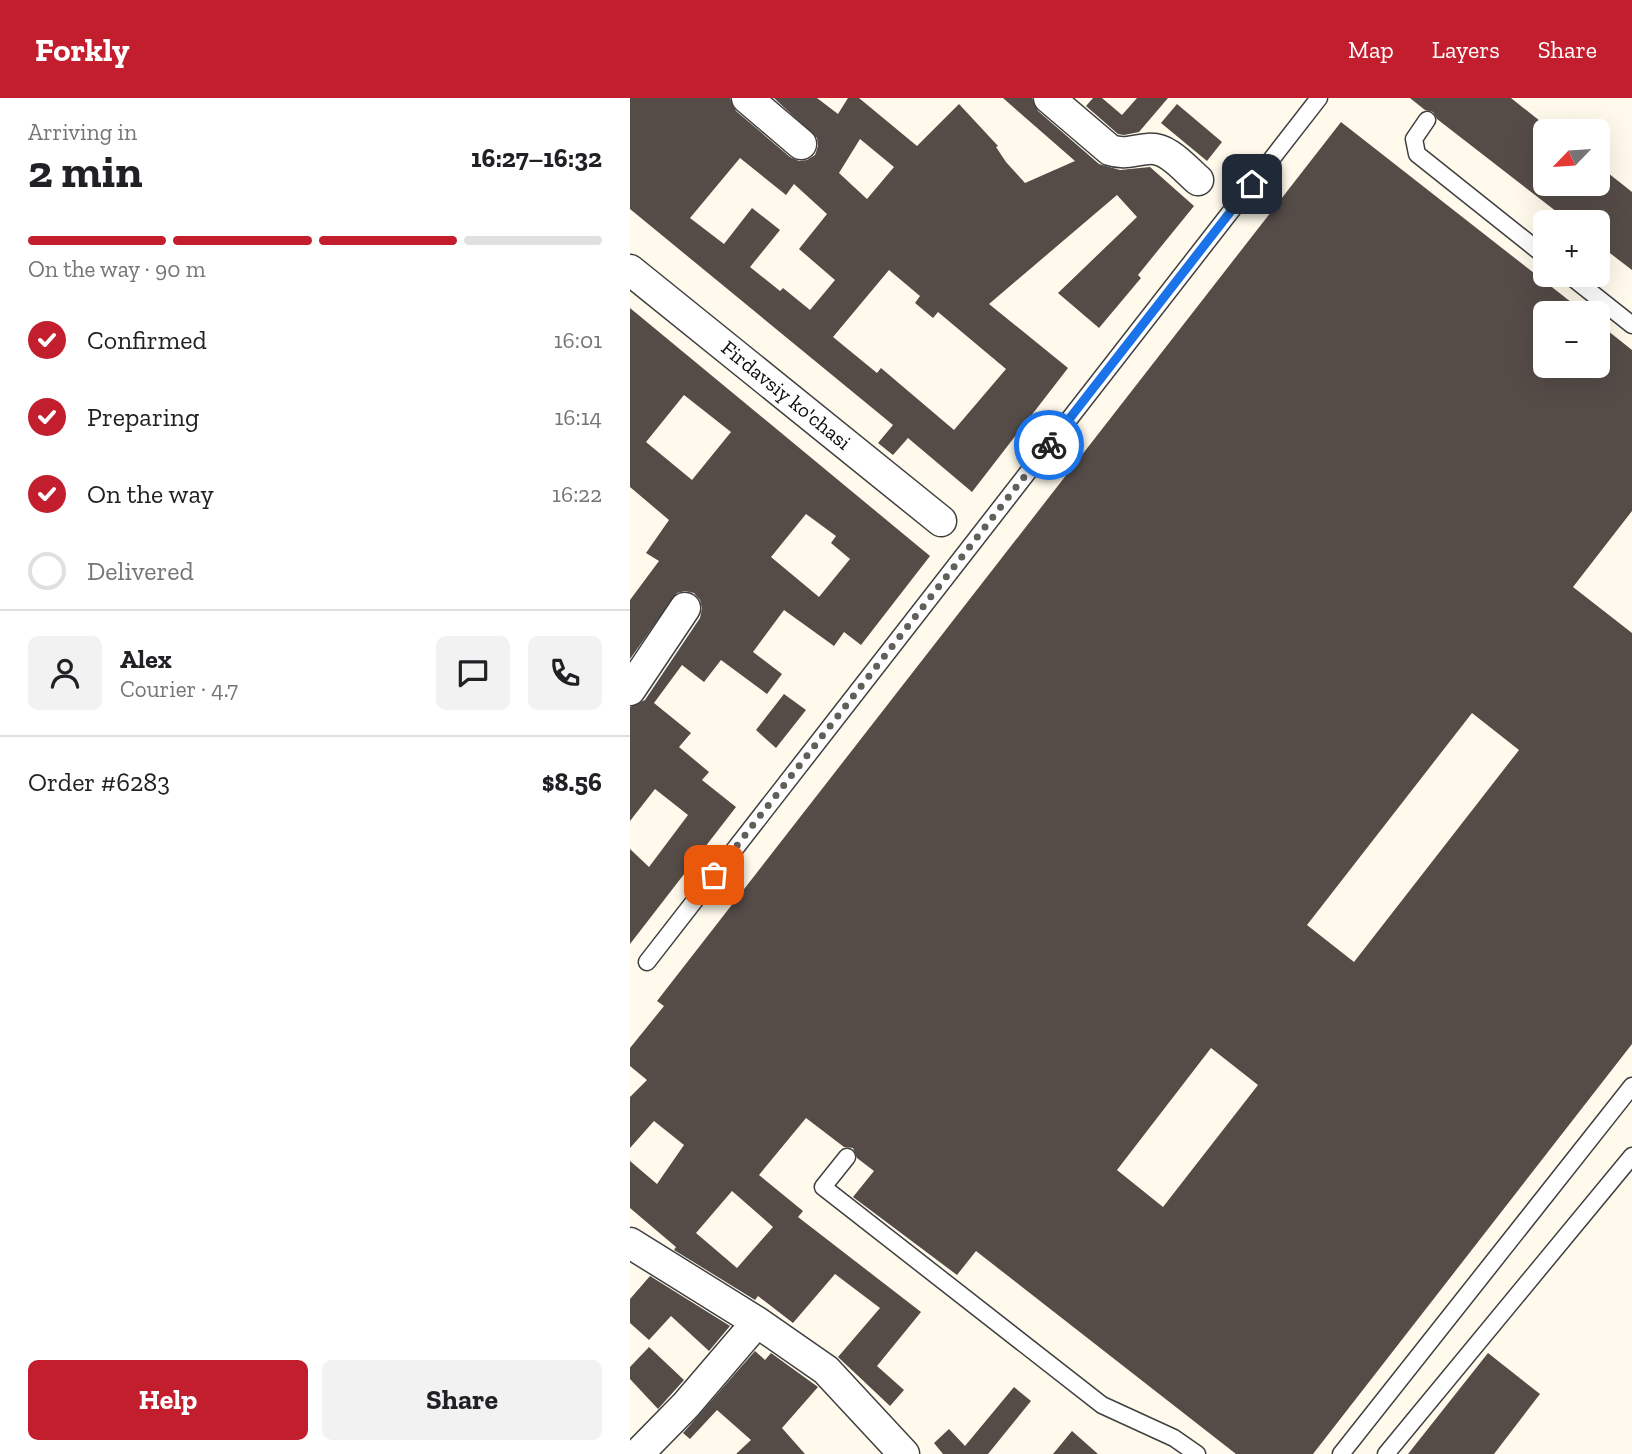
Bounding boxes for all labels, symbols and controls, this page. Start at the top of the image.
text: Forkly [35,30,129,69]
text: Map [1348,35,1394,64]
text: Layers [1432,35,1500,64]
text: Share [1538,35,1597,64]
text: Arriving in [28,118,137,146]
north arrow [1533,119,1610,196]
map controls [1533,119,1610,378]
text: 16:27–16:32 [471,142,602,174]
text: 2 min [28,144,143,199]
pin [1222,154,1282,214]
icon: home [1233,165,1271,203]
button: + [1533,210,1610,287]
text: On the way · 90 m [28,255,206,283]
button: − [1533,301,1610,378]
icon: check [28,321,66,359]
text: Confirmed [87,324,207,356]
text: 16:01 [554,326,602,354]
street label: Firdavsiy ko'chasi [716,335,856,455]
icon: check [28,398,66,436]
text: Preparing [87,401,199,433]
text: 16:14 [555,403,602,431]
courier [1014,410,1084,480]
icon: bike [1030,426,1068,464]
icon: check [28,475,66,513]
text: On the way [87,478,214,510]
text: 16:22 [552,480,602,508]
text: Delivered [87,555,194,587]
button: person [28,636,102,710]
button: chat [436,636,510,710]
button: phone [528,636,602,710]
text: Alex [120,643,172,675]
text: Courier · 4.7 [120,675,238,703]
text: Order #6283 [28,766,170,798]
text: $8.56 [542,766,602,798]
pin [684,845,744,905]
icon: bag [695,856,733,894]
button: Help [28,1360,308,1440]
button: Share [322,1360,602,1440]

